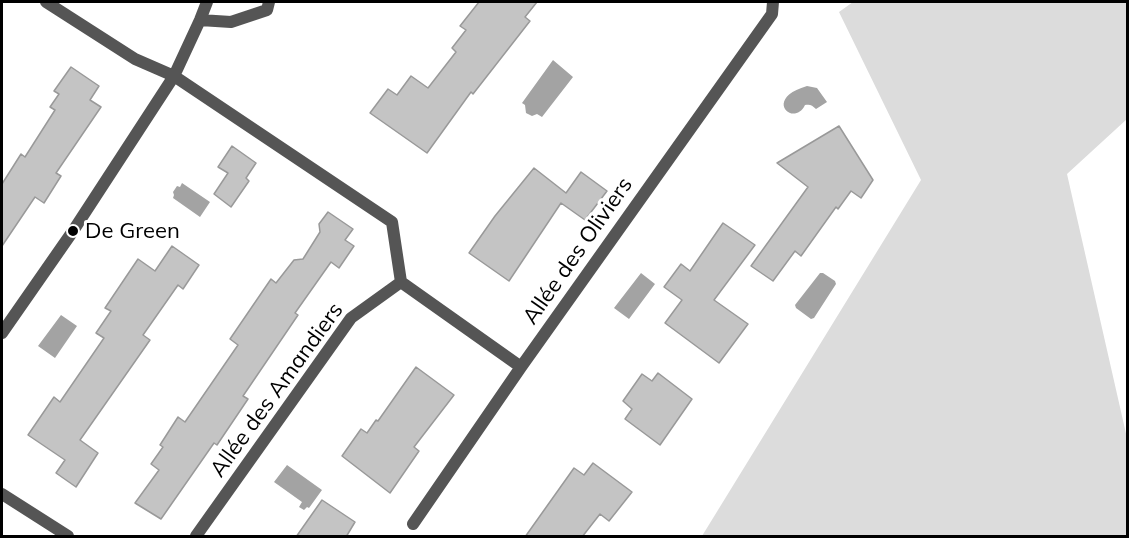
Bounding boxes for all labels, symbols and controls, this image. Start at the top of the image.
street label: Allée des Oliviers [517,172,639,330]
place label: De Green [85,218,180,244]
marker: De Green [66,224,80,238]
street label: Allée des Amandiers [205,298,349,482]

